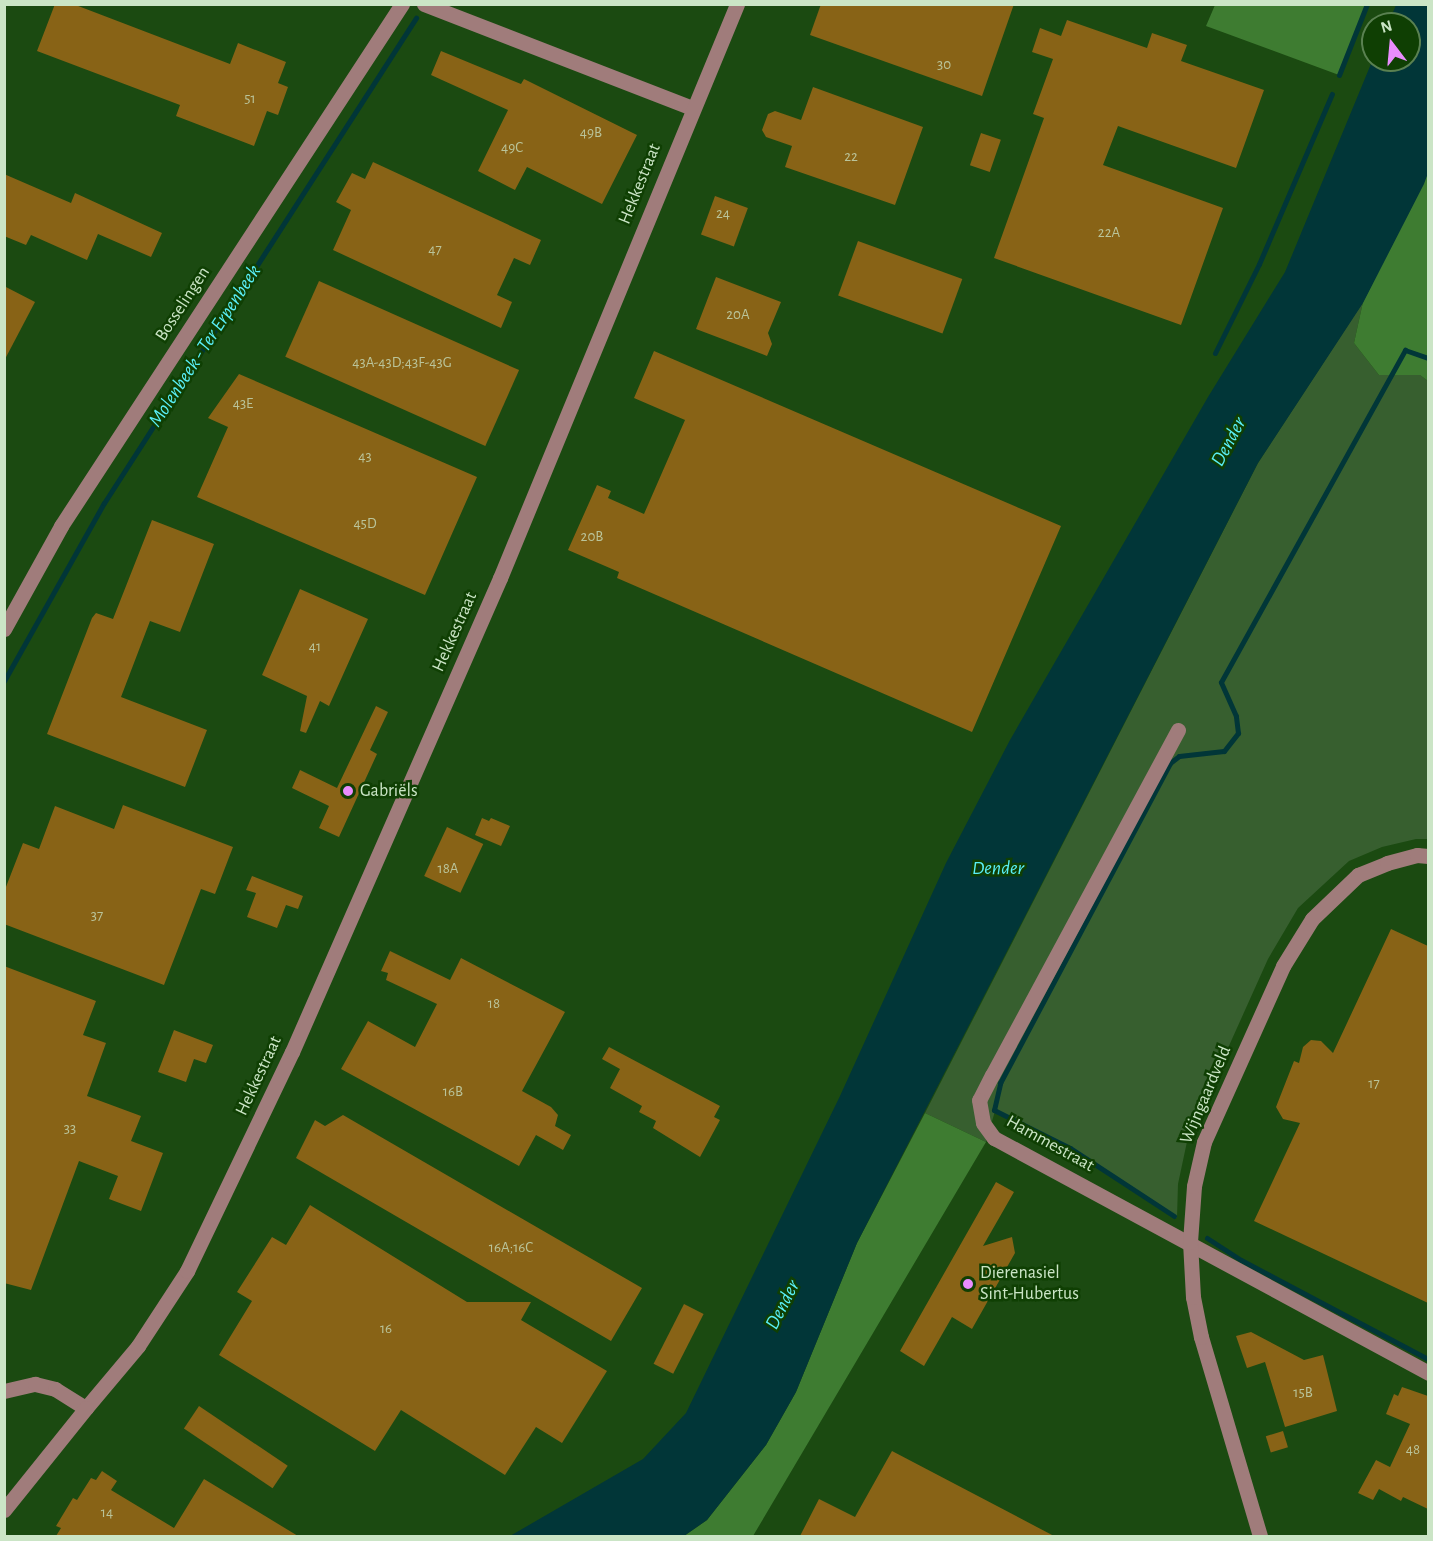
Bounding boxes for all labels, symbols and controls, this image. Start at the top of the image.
north arrow [1361,12,1421,72]
text: N [1379,17,1394,36]
house number: 30 [937,56,951,74]
house number: 51 [244,90,256,108]
house number: 49B [580,124,602,142]
house number: 49C [501,139,523,157]
street label: Hekkestraat [614,141,666,227]
house number: 22 [844,148,858,166]
house number: 24 [716,205,730,223]
house number: 22A [1098,224,1120,242]
house number: 47 [428,241,442,259]
water label: Molenbeek - Ter Erpenbeek [143,260,267,432]
street label: Bosselingen [151,263,215,345]
house number: 20A [726,306,750,324]
house number: 43A-43D;43F-43G [352,354,452,372]
house number: 43E [233,395,253,413]
water label: Dender [1206,413,1252,471]
house number: 43 [358,448,372,466]
house number: 45D [353,515,377,533]
house number: 20B [581,528,603,546]
street label: Hekkestraat [428,589,482,675]
house number: 41 [309,638,321,656]
place label: Gabriëls [360,780,418,802]
marker: Gabriëls [341,784,355,798]
water label: Dender [972,856,1024,880]
house number: 18A [438,860,458,878]
house number: 37 [91,907,103,925]
house number: 18 [488,995,500,1013]
street label: Hekkestraat [231,1033,287,1119]
street label: Wijngaardveld [1176,1043,1236,1147]
house number: 17 [1368,1075,1380,1093]
house number: 16B [443,1083,463,1101]
street label: Hammestraat [1002,1111,1098,1177]
house number: 33 [64,1120,76,1138]
house number: 16A;16C [489,1239,533,1257]
place label: Dierenasiel Sint-Hubertus [980,1263,1079,1306]
water label: Dender [760,1276,806,1334]
marker: Dierenasiel Sint-Hubertus [961,1277,975,1291]
house number: 16 [380,1320,392,1338]
house number: 15B [1293,1384,1313,1402]
house number: 48 [1406,1441,1420,1459]
house number: 14 [101,1504,113,1522]

